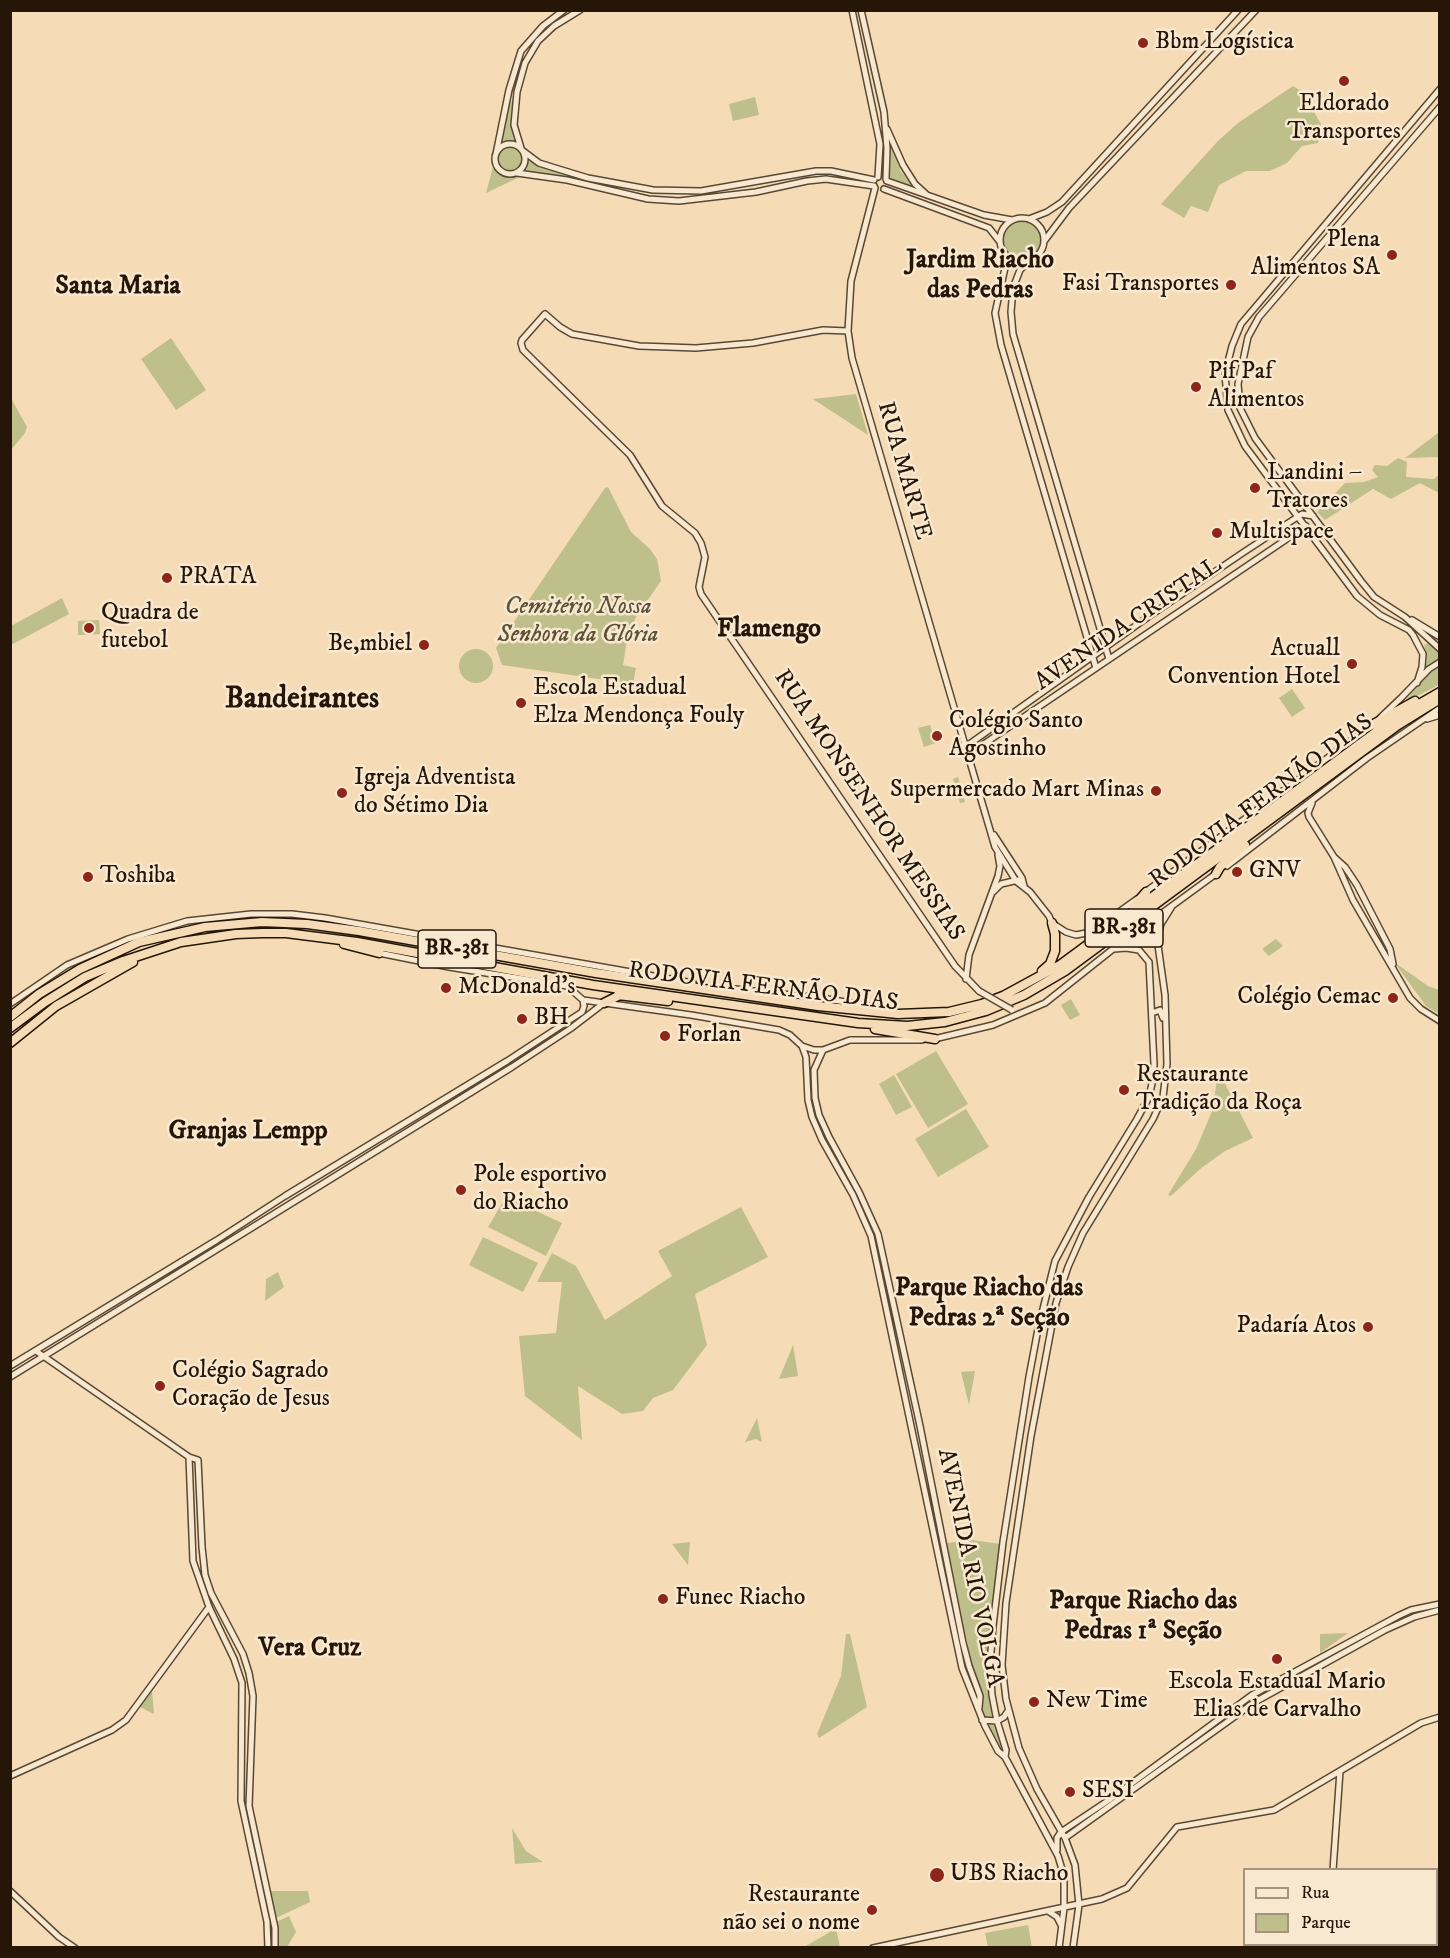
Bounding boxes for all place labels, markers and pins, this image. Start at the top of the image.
place label: Bbm Logística [1155,29,1294,57]
marker: Bbm Logística [1136,36,1150,50]
marker: Eldorado Transportes [1337,74,1351,88]
place label: Eldorado Transportes [1287,91,1401,147]
place label: Plena Alimentos SA [1251,227,1380,283]
marker: Plena Alimentos SA [1385,248,1399,262]
place label: Fasi Transportes [1062,271,1219,299]
marker: Fasi Transportes [1224,278,1238,292]
place label: Pif Paf Alimentos [1208,359,1304,415]
marker: Pif Paf Alimentos [1189,380,1203,394]
place label: Landini – Tratores [1267,460,1362,516]
marker: Landini – Tratores [1248,481,1262,495]
place label: Multispace [1229,519,1334,547]
marker: Multispace [1210,526,1224,540]
place label: PRATA [179,564,256,592]
marker: PRATA [160,571,174,585]
place label: Quadra de futebol [101,600,199,656]
marker: Quadra de futebol [82,621,96,635]
place label: Be,mbiel [328,631,412,659]
place label: Actuall Convention Hotel [1168,636,1340,692]
marker: Be,mbiel [417,638,431,652]
marker: Actuall Convention Hotel [1345,657,1359,671]
place label: Escola Estadual Elza Mendonça Fouly [533,675,744,731]
marker: Escola Estadual Elza Mendonça Fouly [514,696,528,710]
place label: Colégio Santo Agostinho [949,708,1083,764]
marker: Colégio Santo Agostinho [930,729,944,743]
place label: Igreja Adventista do Sétimo Dia [354,765,515,821]
place label: Supermercado Mart Minas [890,777,1144,805]
marker: Supermercado Mart Minas [1149,784,1163,798]
marker: Igreja Adventista do Sétimo Dia [335,786,349,800]
place label: GNV [1249,858,1301,886]
place label: Toshiba [100,863,176,891]
marker: GNV [1230,865,1244,879]
marker: Toshiba [81,870,95,884]
place label: McDonald's [458,974,575,1002]
marker: McDonald's [439,981,453,995]
place label: Colégio Cemac [1237,984,1381,1012]
marker: Colégio Cemac [1386,991,1400,1005]
place label: BH [534,1005,569,1033]
marker: BH [515,1012,529,1026]
place label: Forlan [677,1022,741,1050]
marker: Forlan [658,1029,672,1043]
place label: Restaurante Tradição da Roça [1136,1062,1302,1118]
marker: Restaurante Tradição da Roça [1117,1083,1131,1097]
place label: Pole esportivo do Riacho [473,1162,607,1218]
marker: Pole esportivo do Riacho [454,1183,468,1197]
place label: Padaría Atos [1237,1313,1356,1341]
marker: Padaría Atos [1361,1320,1375,1334]
place label: Colégio Sagrado Coração de Jesus [172,1358,330,1414]
marker: Colégio Sagrado Coração de Jesus [153,1379,167,1393]
place label: Funec Riacho [675,1585,805,1613]
marker: Funec Riacho [656,1592,670,1606]
marker: Escola Estadual Mario Elias de Carvalho [1270,1652,1284,1666]
place label: Escola Estadual Mario Elias de Carvalho [1168,1669,1386,1725]
place label: New Time [1046,1688,1148,1716]
marker: New Time [1027,1695,1041,1709]
place label: SESI [1082,1778,1134,1806]
marker: SESI [1063,1785,1077,1799]
place label: UBS Riacho [950,1861,1068,1889]
marker: UBS Riacho [928,1866,946,1884]
place label: Restaurante não sei o nome [722,1882,860,1938]
marker: Restaurante não sei o nome [865,1903,879,1917]

